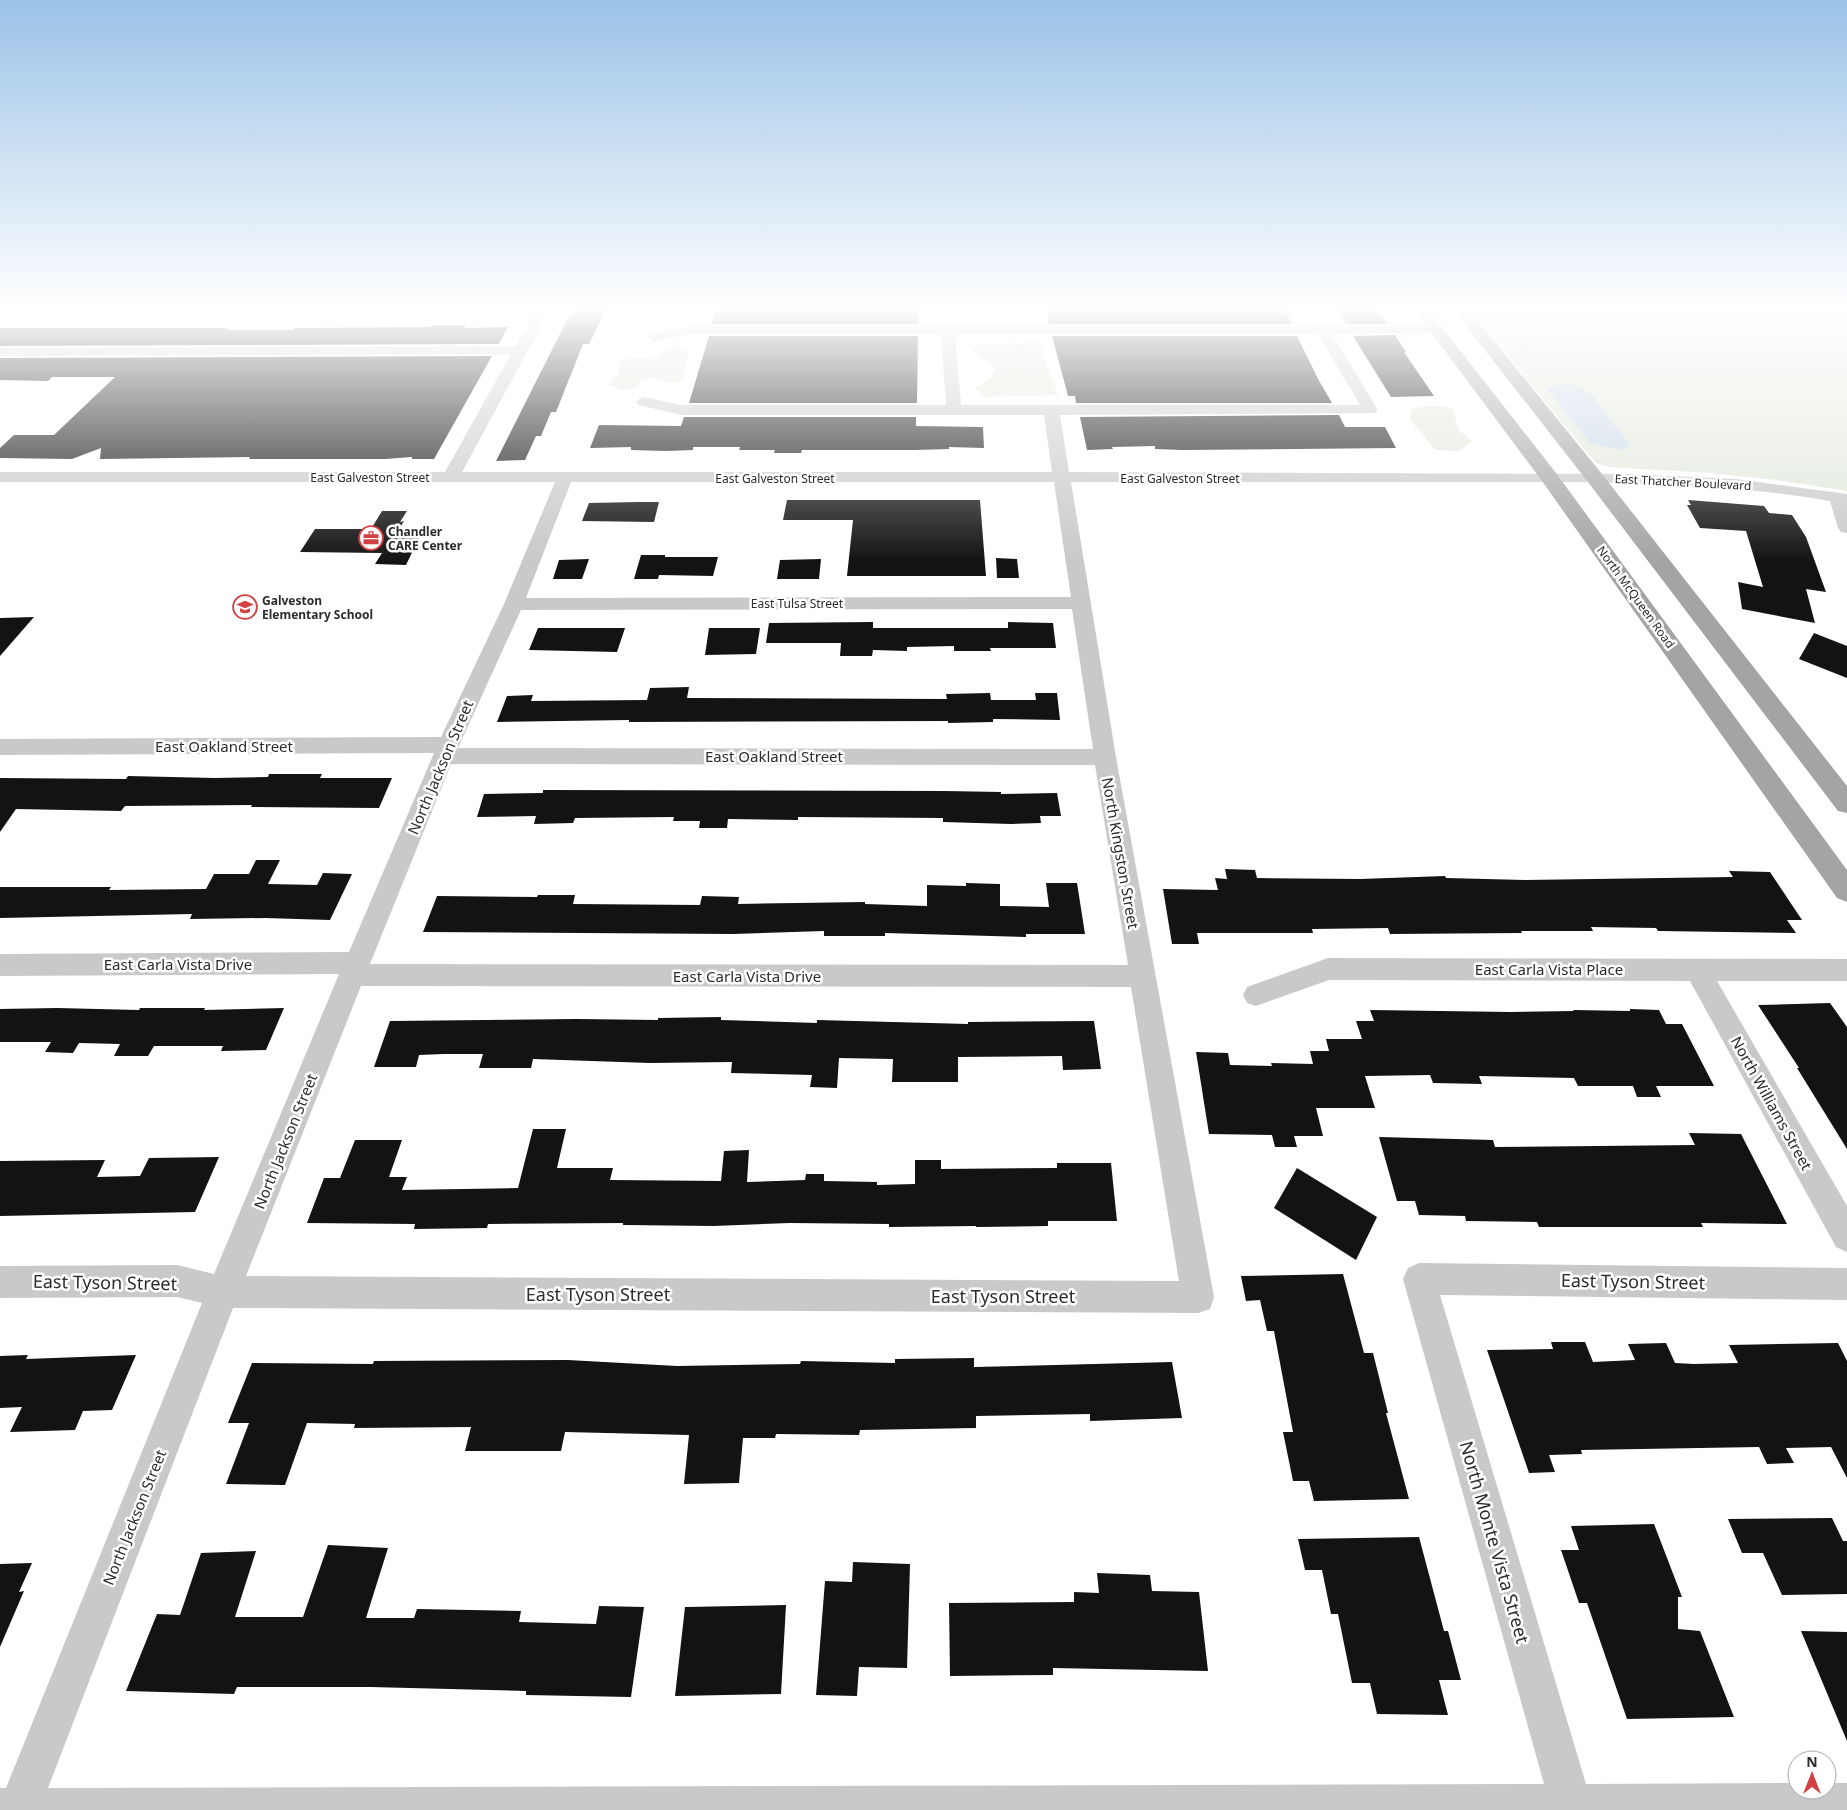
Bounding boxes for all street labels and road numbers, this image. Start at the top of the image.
street label: East Galveston Street [310,469,430,486]
street label: East Galveston Street [715,470,835,487]
street label: East Galveston Street [1120,470,1240,487]
street label: East Thatcher Boulevard [1614,470,1752,494]
street label: North McQueen Road [1593,542,1679,652]
street label: East Tulsa Street [751,595,844,612]
street label: North Jackson Street [403,696,478,837]
street label: East Oakland Street [155,736,294,756]
street label: East Oakland Street [705,746,844,766]
street label: North Kingston Street [1098,776,1144,931]
street label: East Carla Vista Drive [104,954,252,974]
street label: East Carla Vista Place [1475,959,1623,979]
street label: East Carla Vista Drive [673,966,821,986]
street label: North Williams Street [1727,1033,1817,1174]
street label: North Jackson Street [249,1070,322,1212]
street label: East Tyson Street [1561,1268,1706,1294]
street label: East Tyson Street [33,1269,178,1295]
street label: East Tyson Street [526,1282,671,1306]
street label: East Tyson Street [931,1284,1076,1308]
street label: North Monte Vista Street [1455,1438,1536,1647]
street label: North Jackson Street [98,1446,171,1588]

